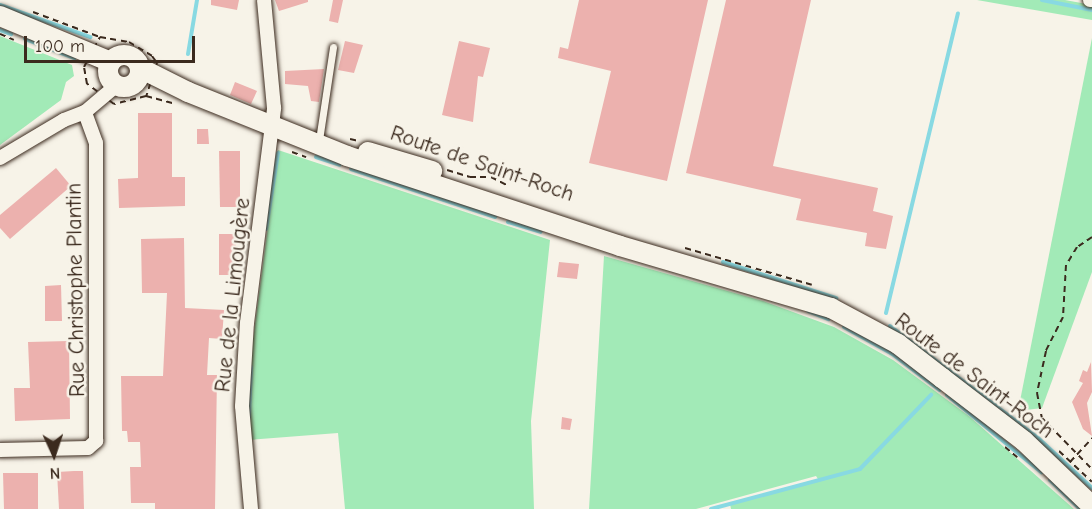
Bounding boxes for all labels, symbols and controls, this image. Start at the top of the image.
scale bar [27,24,198,62]
text: 100 m [35,36,85,57]
street label: Route de Saint-Roch [387,120,577,208]
street label: Rue Christophe Plantin [61,183,91,397]
street label: Rue de la Limougère [210,196,256,394]
street label: Route de Saint-Roch [889,308,1059,444]
north arrow [24,425,84,485]
text: N [49,464,61,482]

